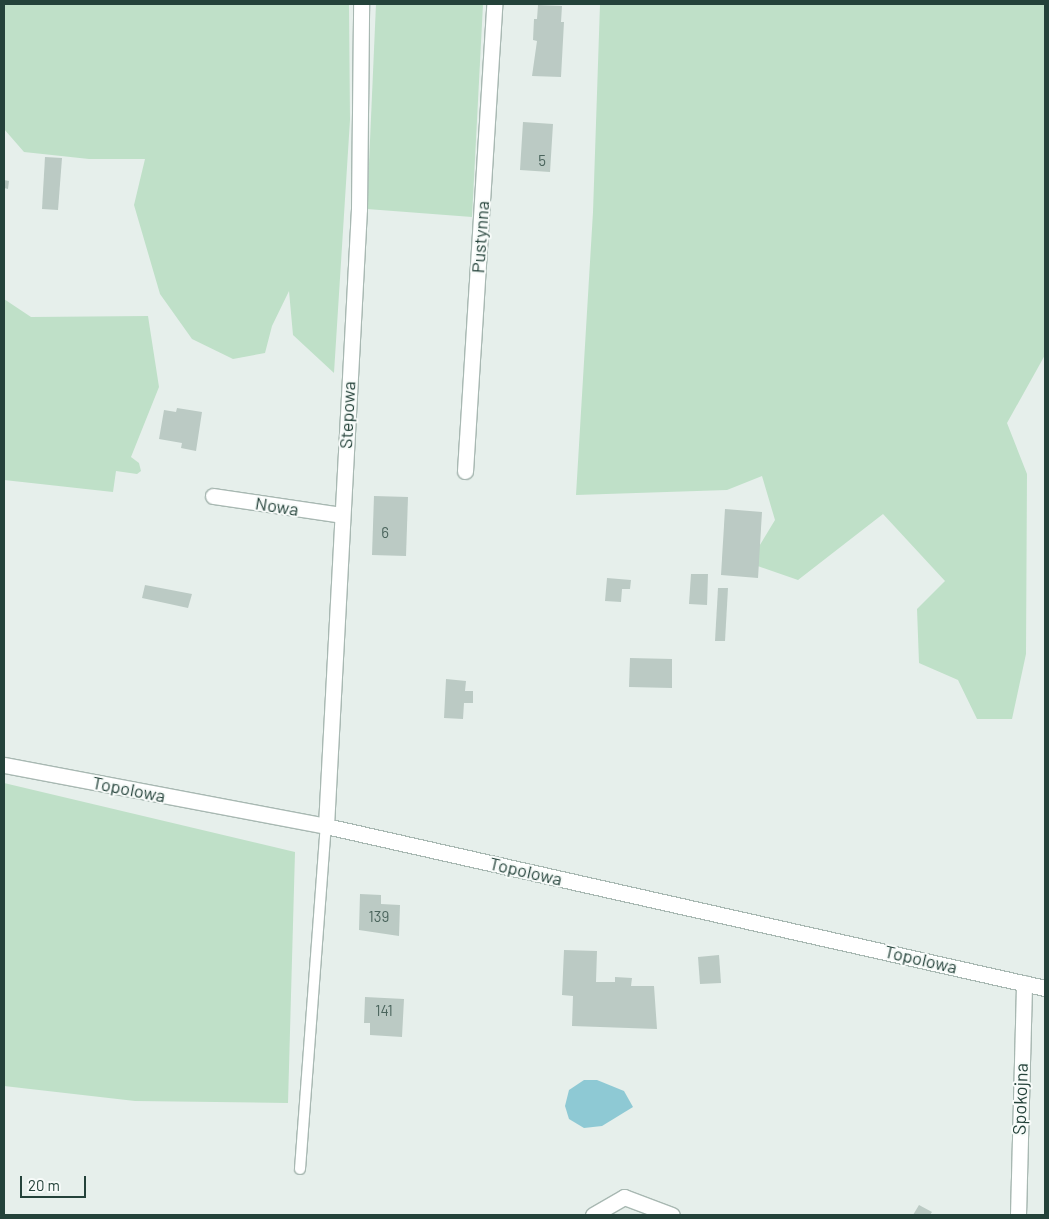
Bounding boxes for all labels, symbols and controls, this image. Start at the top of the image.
house number: 5 [538,152,546,170]
street label: Pustynna [467,200,493,274]
street label: Stepowa [334,381,360,449]
street label: Nowa [254,492,300,520]
house number: 6 [381,524,389,542]
street label: Topolowa [91,771,167,807]
street label: Topolowa [488,852,564,890]
house number: 139 [369,908,389,926]
street label: Topolowa [883,940,959,978]
house number: 141 [375,1002,393,1020]
street label: Spokojna [1008,1063,1032,1135]
scale bar [22,1166,89,1198]
text: 20 m [28,1176,60,1194]

